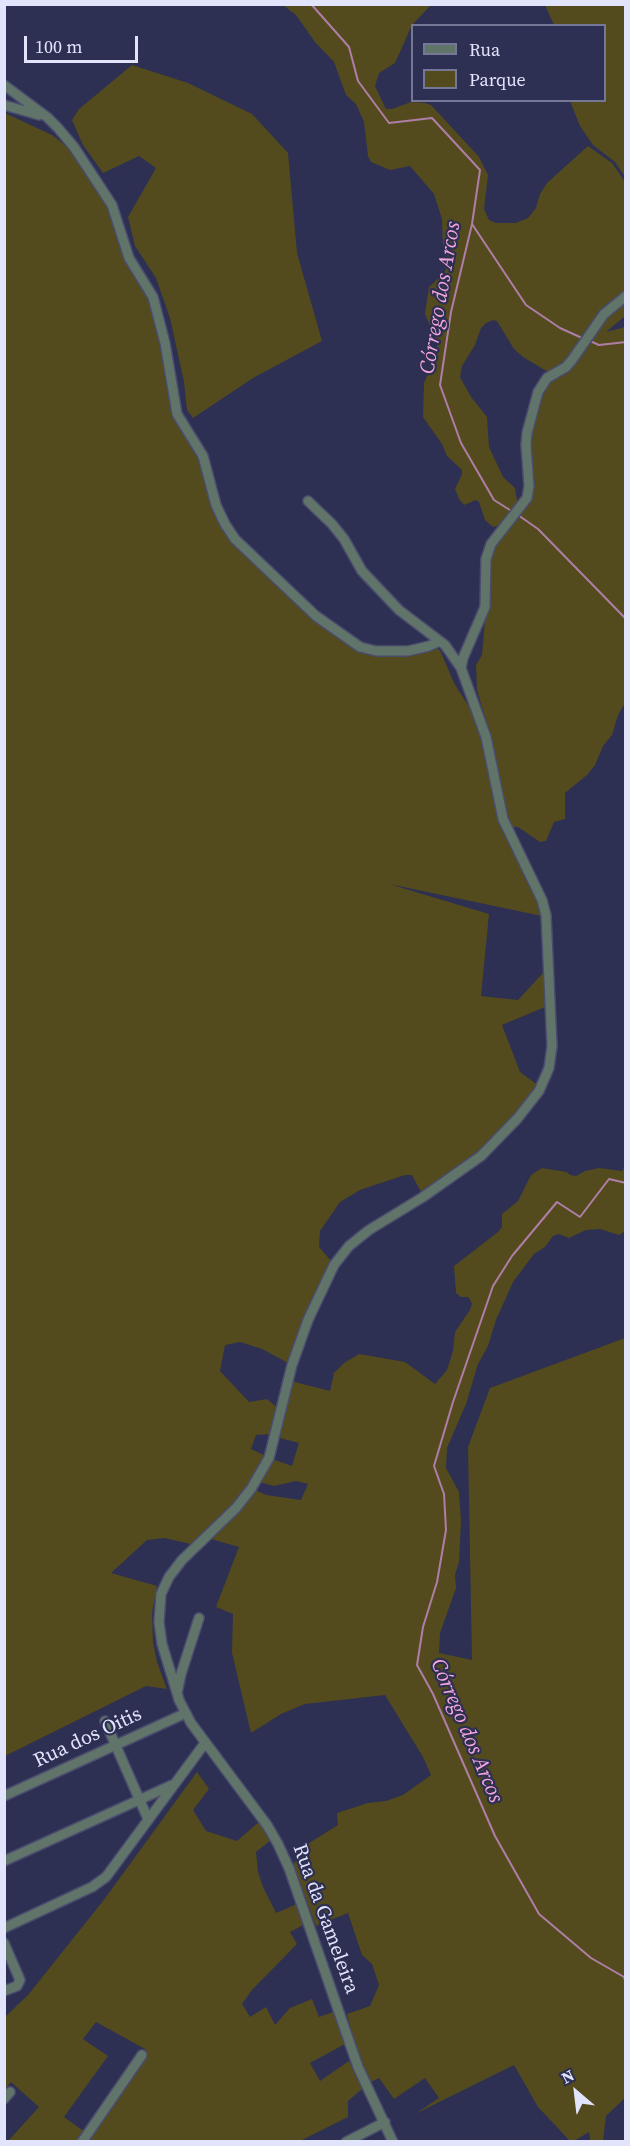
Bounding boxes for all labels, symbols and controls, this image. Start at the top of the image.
scale bar [27,24,141,62]
legend [411,24,606,102]
text: 100 m [35,34,82,59]
text: Rua [469,37,500,62]
text: Parque [469,67,526,92]
water label: Córrego dos Arcos [415,220,467,376]
water label: Córrego dos Arcos [424,1655,508,1807]
street label: Rua dos Oitis [30,1703,146,1773]
street label: Rua da Gameleira [287,1841,363,1997]
north arrow [546,2062,606,2122]
text: N [557,2064,578,2089]

